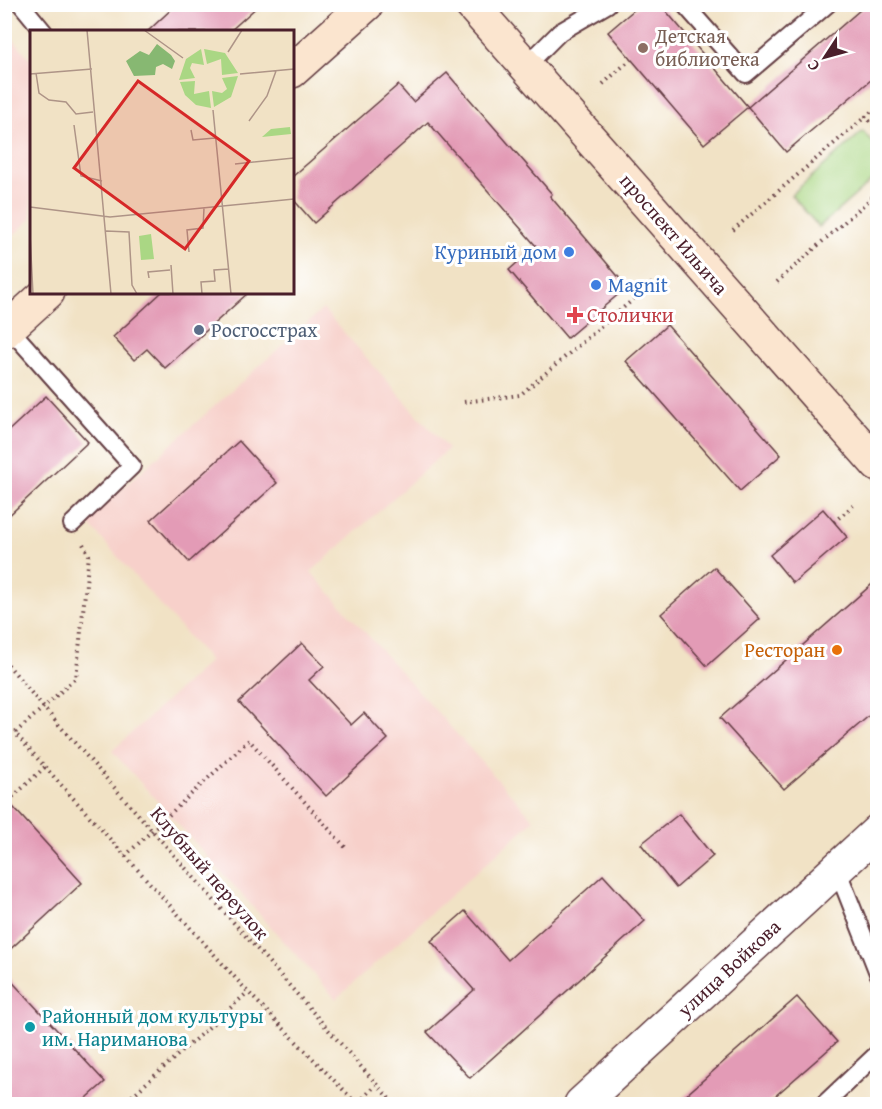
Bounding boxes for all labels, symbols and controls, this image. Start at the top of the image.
place label: Детская библиотека [654,21,760,73]
north arrow [795,27,855,87]
inset map [30,30,294,294]
marker: Детская библиотека [636,41,650,55]
text: С [800,55,825,77]
street label: проспект Ильича [613,167,736,301]
place label: Куриный дом [435,237,557,266]
marker: Куриный дом [562,245,576,259]
place label: Magnit [608,270,668,299]
marker: Magnit [589,278,603,292]
place label: Столички [587,300,674,329]
marker: Столички [568,308,582,322]
place label: Росгосстрах [211,315,318,344]
marker: Росгосстрах [192,323,206,337]
place label: Ресторан [744,635,825,664]
marker: Ресторан [830,643,844,657]
street label: Клубный переулок [144,800,277,946]
street label: улица Войкова [670,912,787,1024]
place label: Районный дом культуры им. Нариманова [42,1001,263,1053]
marker: Районный дом культуры им. Нариманова [23,1020,37,1034]

